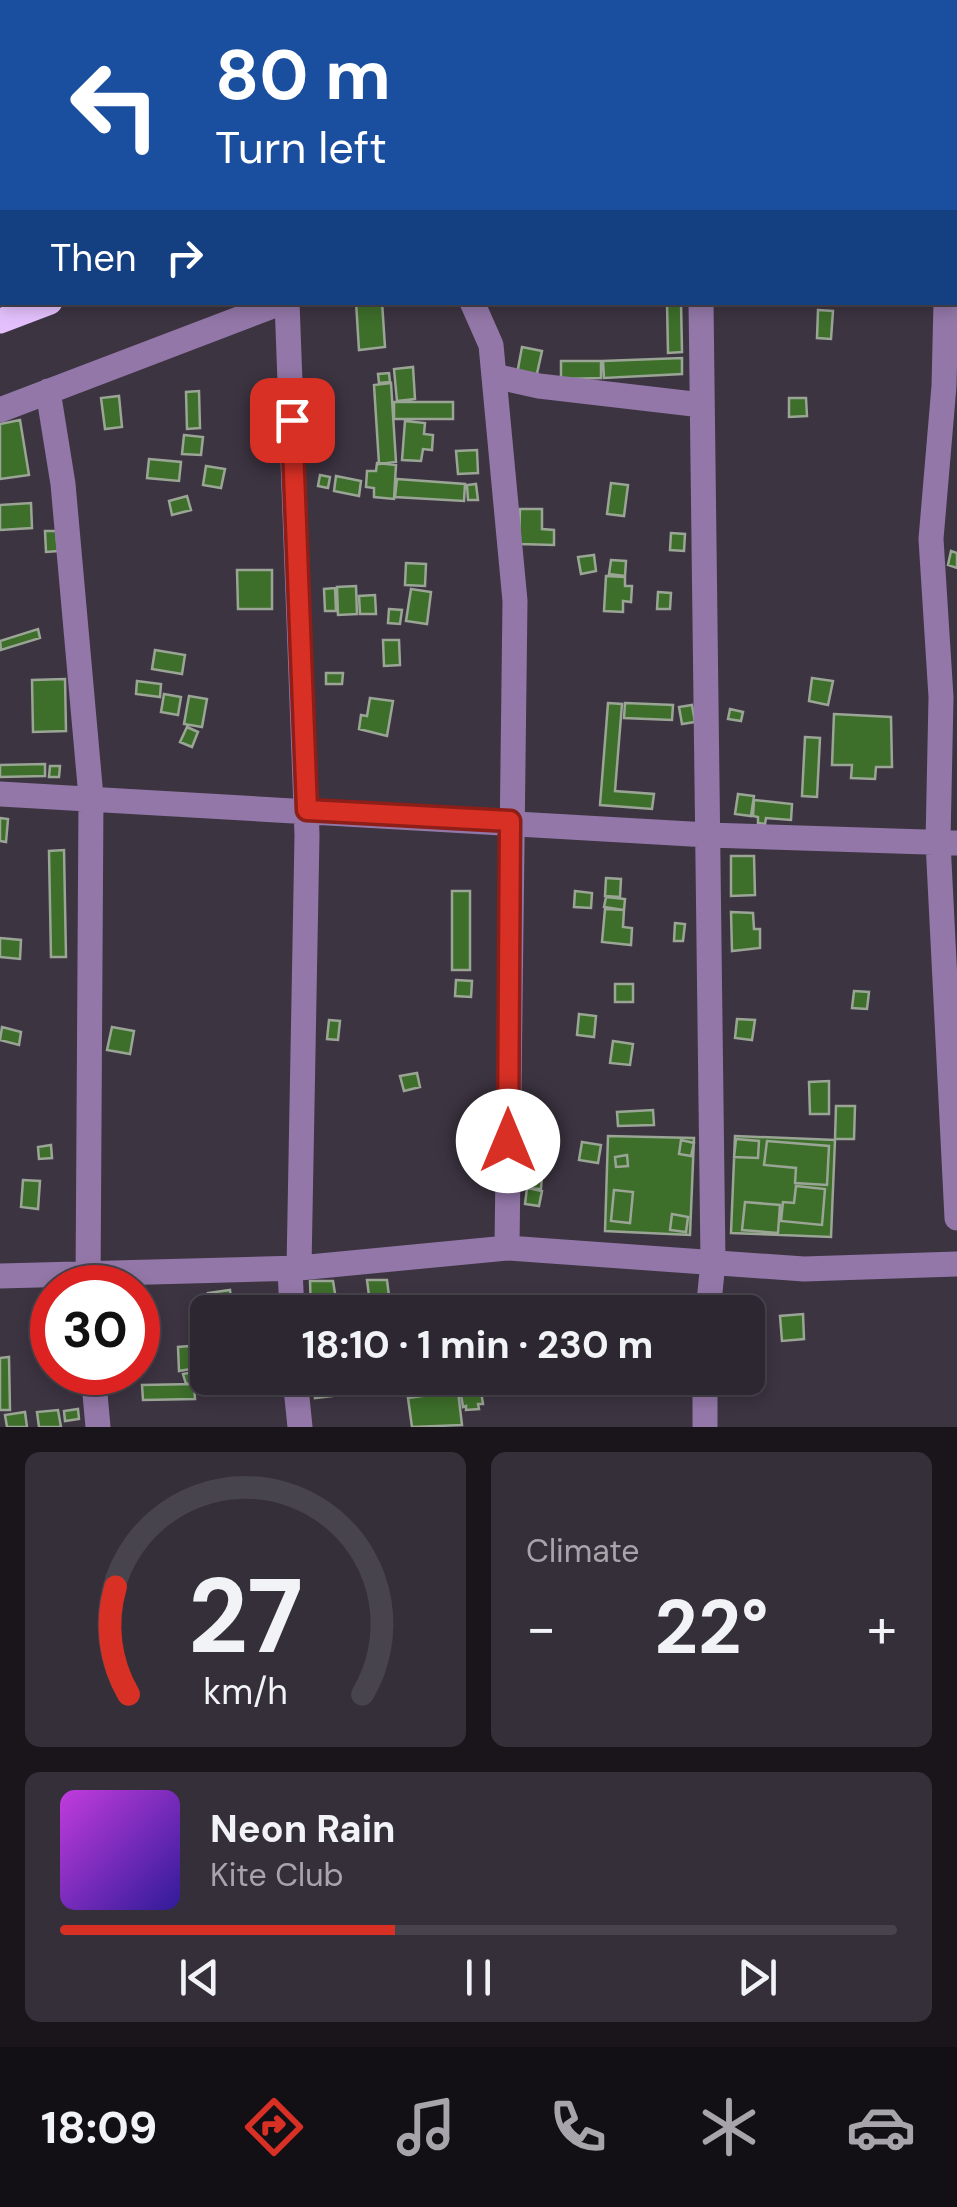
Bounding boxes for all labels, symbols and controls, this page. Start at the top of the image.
text: 80 m [215,30,391,121]
icon: left [50,40,180,170]
text: Turn left [215,118,387,177]
icon: right [157,230,212,285]
text: Then [50,233,137,283]
pin [250,378,335,463]
icon: arrive [265,393,320,448]
position arrow [456,1089,560,1193]
speed limit sign: 30 [30,1265,160,1395]
text: 18:10 · 1 min · 230 m [302,1320,653,1370]
text: Climate [526,1530,640,1572]
text: 27 [188,1549,303,1684]
text: 22° [655,1579,768,1676]
text: − [526,1592,556,1664]
text: + [867,1592,897,1664]
text: km/h [203,1669,288,1715]
text: Neon Rain [210,1804,395,1854]
text: Kite Club [210,1854,344,1896]
icon: previous [172,1950,227,2005]
icon: pause [451,1950,506,2005]
icon: next [730,1950,785,2005]
icon: directions [239,2092,309,2162]
icon: music [391,2092,461,2162]
icon: phone [543,2092,613,2162]
icon: climate [694,2092,764,2162]
icon: car [846,2092,916,2162]
text: 18:09 [41,2098,157,2157]

